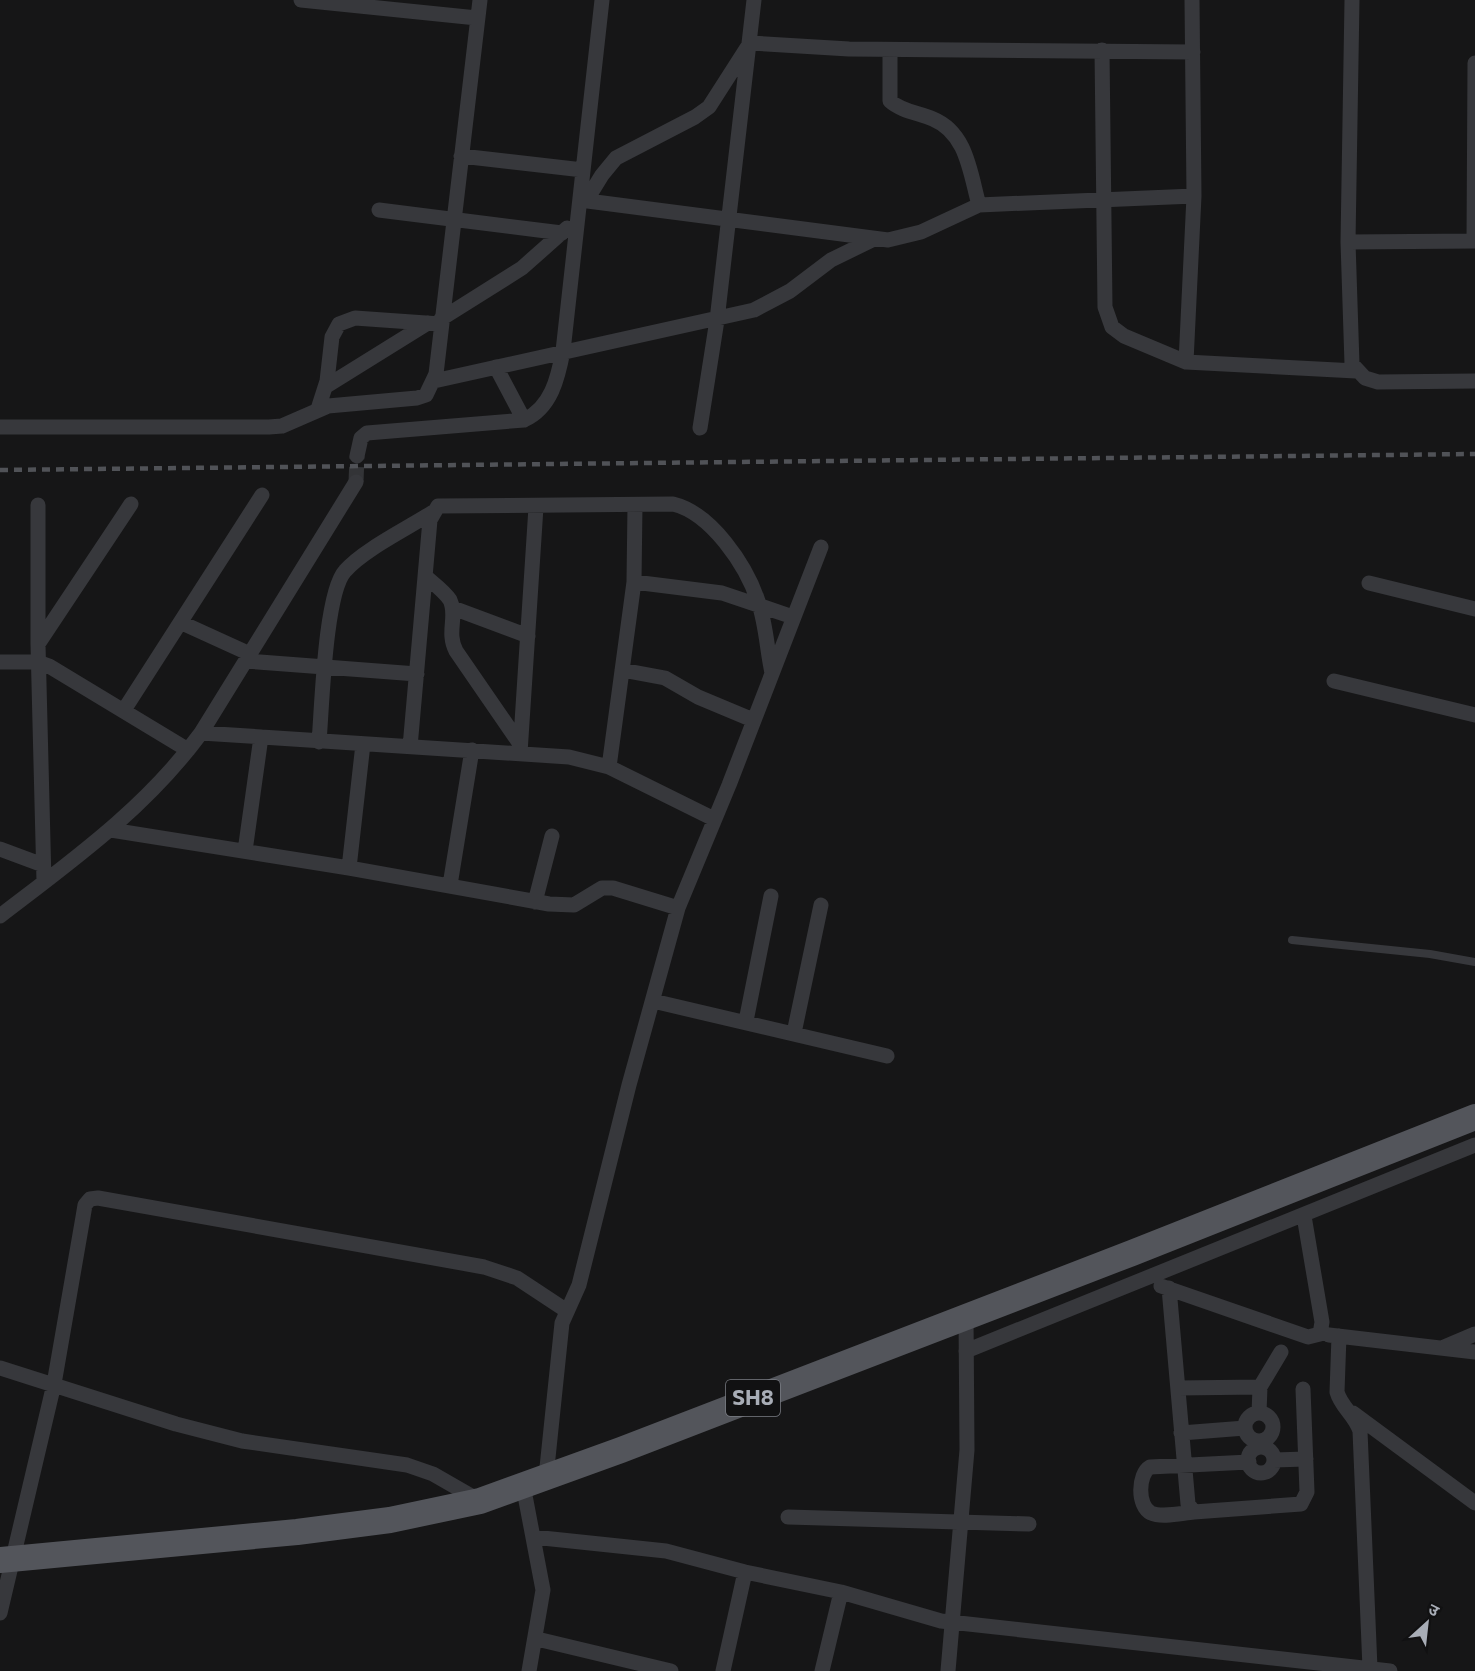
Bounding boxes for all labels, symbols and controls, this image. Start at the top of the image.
road number: SH8 [726,1380,780,1416]
north arrow [1397,1593,1457,1653]
text: उ [1426,1599,1443,1620]

